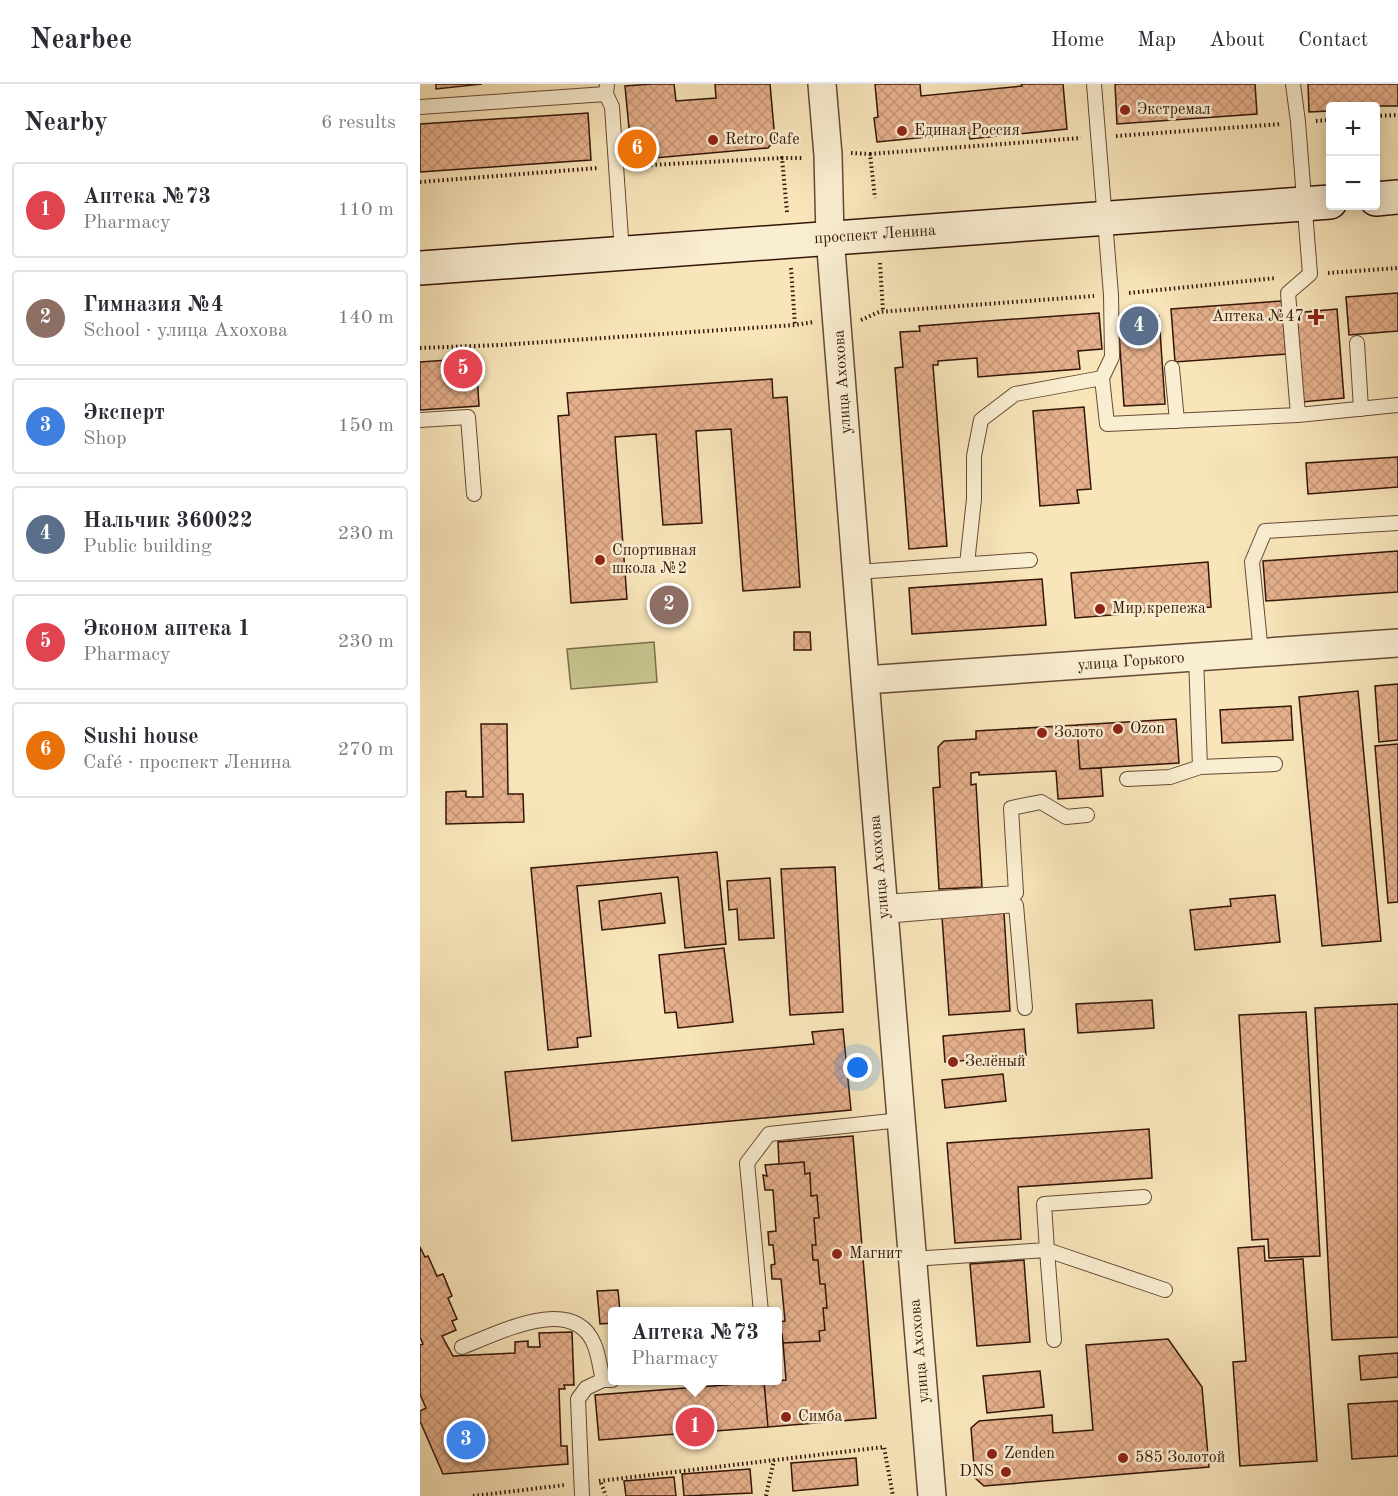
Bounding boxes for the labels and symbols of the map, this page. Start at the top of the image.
place label: Экстремал [1137,102,1211,118]
marker: Экстремал [1118,103,1132,117]
place label: Единая Россия [914,123,1020,139]
marker: Единая Россия [895,124,909,138]
pin: 6 [618,126,656,172]
place label: Retro Cafe [725,132,800,148]
marker: Retro Cafe [706,133,720,147]
street label: проспект Ленина [814,223,937,247]
pin: 4 [1120,304,1158,348]
place label: Аптека №47 [1212,309,1304,325]
marker: Аптека №47 [1309,310,1323,324]
street label: улица Ахохова [831,329,855,435]
pin: 5 [444,346,483,392]
place label: Спортивная школа №2 [612,543,697,577]
marker: Спортивная школа №2 [593,553,607,567]
pin: 2 [650,582,688,628]
place label: Мир крепежа [1112,601,1206,617]
marker: Мир крепежа [1093,602,1107,616]
street label: улица Горького [1077,650,1185,674]
place label: Ozon [1130,721,1165,737]
marker: Ozon [1111,722,1125,736]
place label: Золото [1054,725,1103,741]
marker: Золото [1035,726,1049,740]
street label: улица Ахохова [867,814,893,920]
your location [843,1053,872,1082]
place label: Зелёный [965,1054,1026,1070]
marker: Зелёный [946,1055,960,1069]
place label: Магнит [849,1246,902,1262]
marker: Магнит [830,1247,844,1261]
street label: улица Ахохова [907,1298,933,1404]
pin: 1 [676,1404,714,1450]
place label: Симба [798,1409,842,1425]
marker: Симба [779,1410,793,1424]
pin: 3 [446,1418,486,1462]
place label: Zenden [1004,1446,1055,1462]
marker: Zenden [985,1447,999,1461]
place label: 585 Золотой [1135,1450,1225,1466]
marker: 585 Золотой [1116,1451,1130,1465]
place label: DNS [959,1464,994,1480]
marker: DNS [999,1465,1013,1479]

